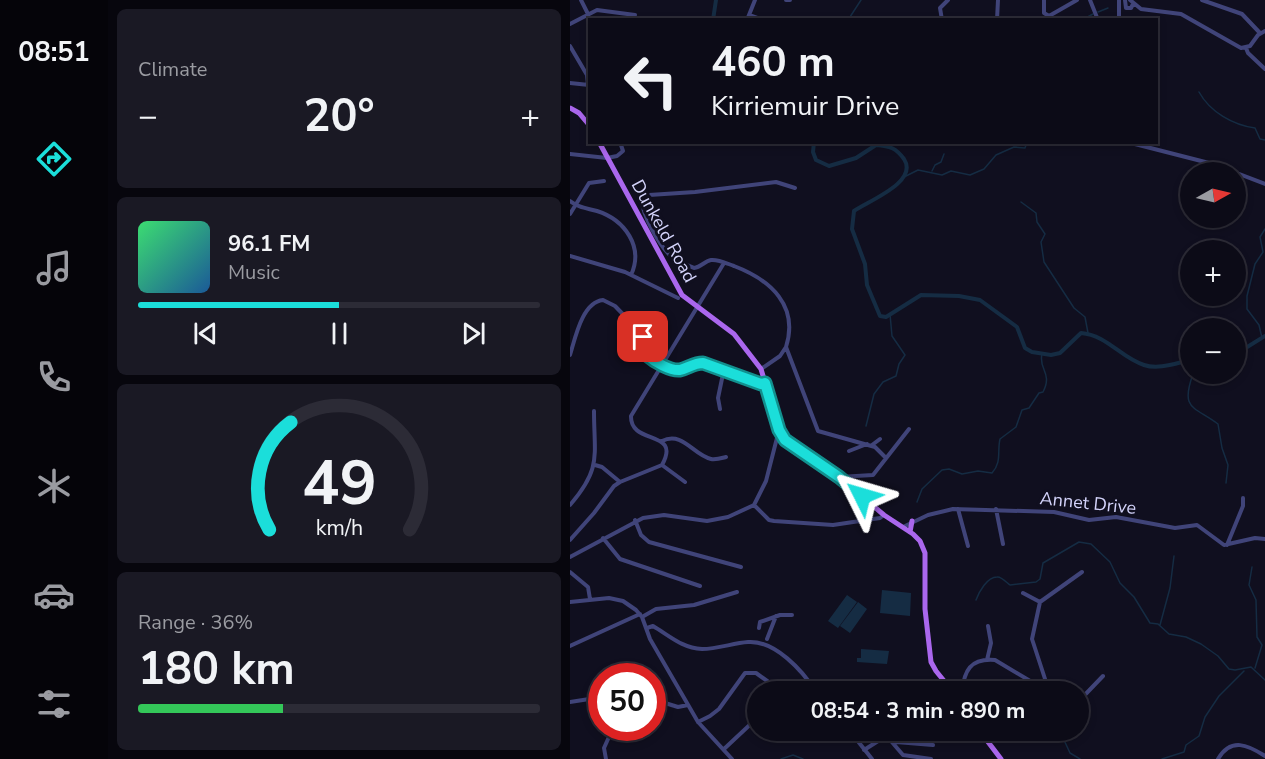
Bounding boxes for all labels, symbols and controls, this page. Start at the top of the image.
text: 08:51 [18,34,90,71]
text: 460 m [711,34,835,91]
icon: left [612,42,690,120]
text: Climate [138,56,207,83]
text: 20° [303,86,375,147]
text: Kirriemuir Drive [711,88,899,125]
text: − [138,94,158,139]
text: + [520,94,540,139]
icon: directions [33,138,75,180]
north arrow [1180,162,1246,228]
map controls [1180,162,1246,384]
street label: Dunkeld Road [626,175,702,287]
text: 96.1 FM [228,229,310,259]
button: + [1180,240,1246,306]
icon: music [33,247,75,289]
text: Music [228,259,280,286]
pin [617,311,668,362]
icon: previous [189,317,222,350]
icon: pause [323,317,356,350]
icon: next [457,317,490,350]
button: − [1180,318,1246,384]
icon: arrive [626,320,659,353]
icon: phone [33,356,75,398]
text: 49 [302,441,376,526]
position arrow [830,464,894,528]
icon: climate [33,465,75,507]
street label: Annet Drive [1039,486,1137,520]
text: km/h [315,514,363,544]
icon: car [33,574,75,616]
text: Range · 36% [138,609,253,636]
text: 180 km [138,639,295,700]
speed limit sign: 50 [588,663,666,741]
icon: filters [33,683,75,725]
text: 08:54 · 3 min · 890 m [811,696,1025,726]

